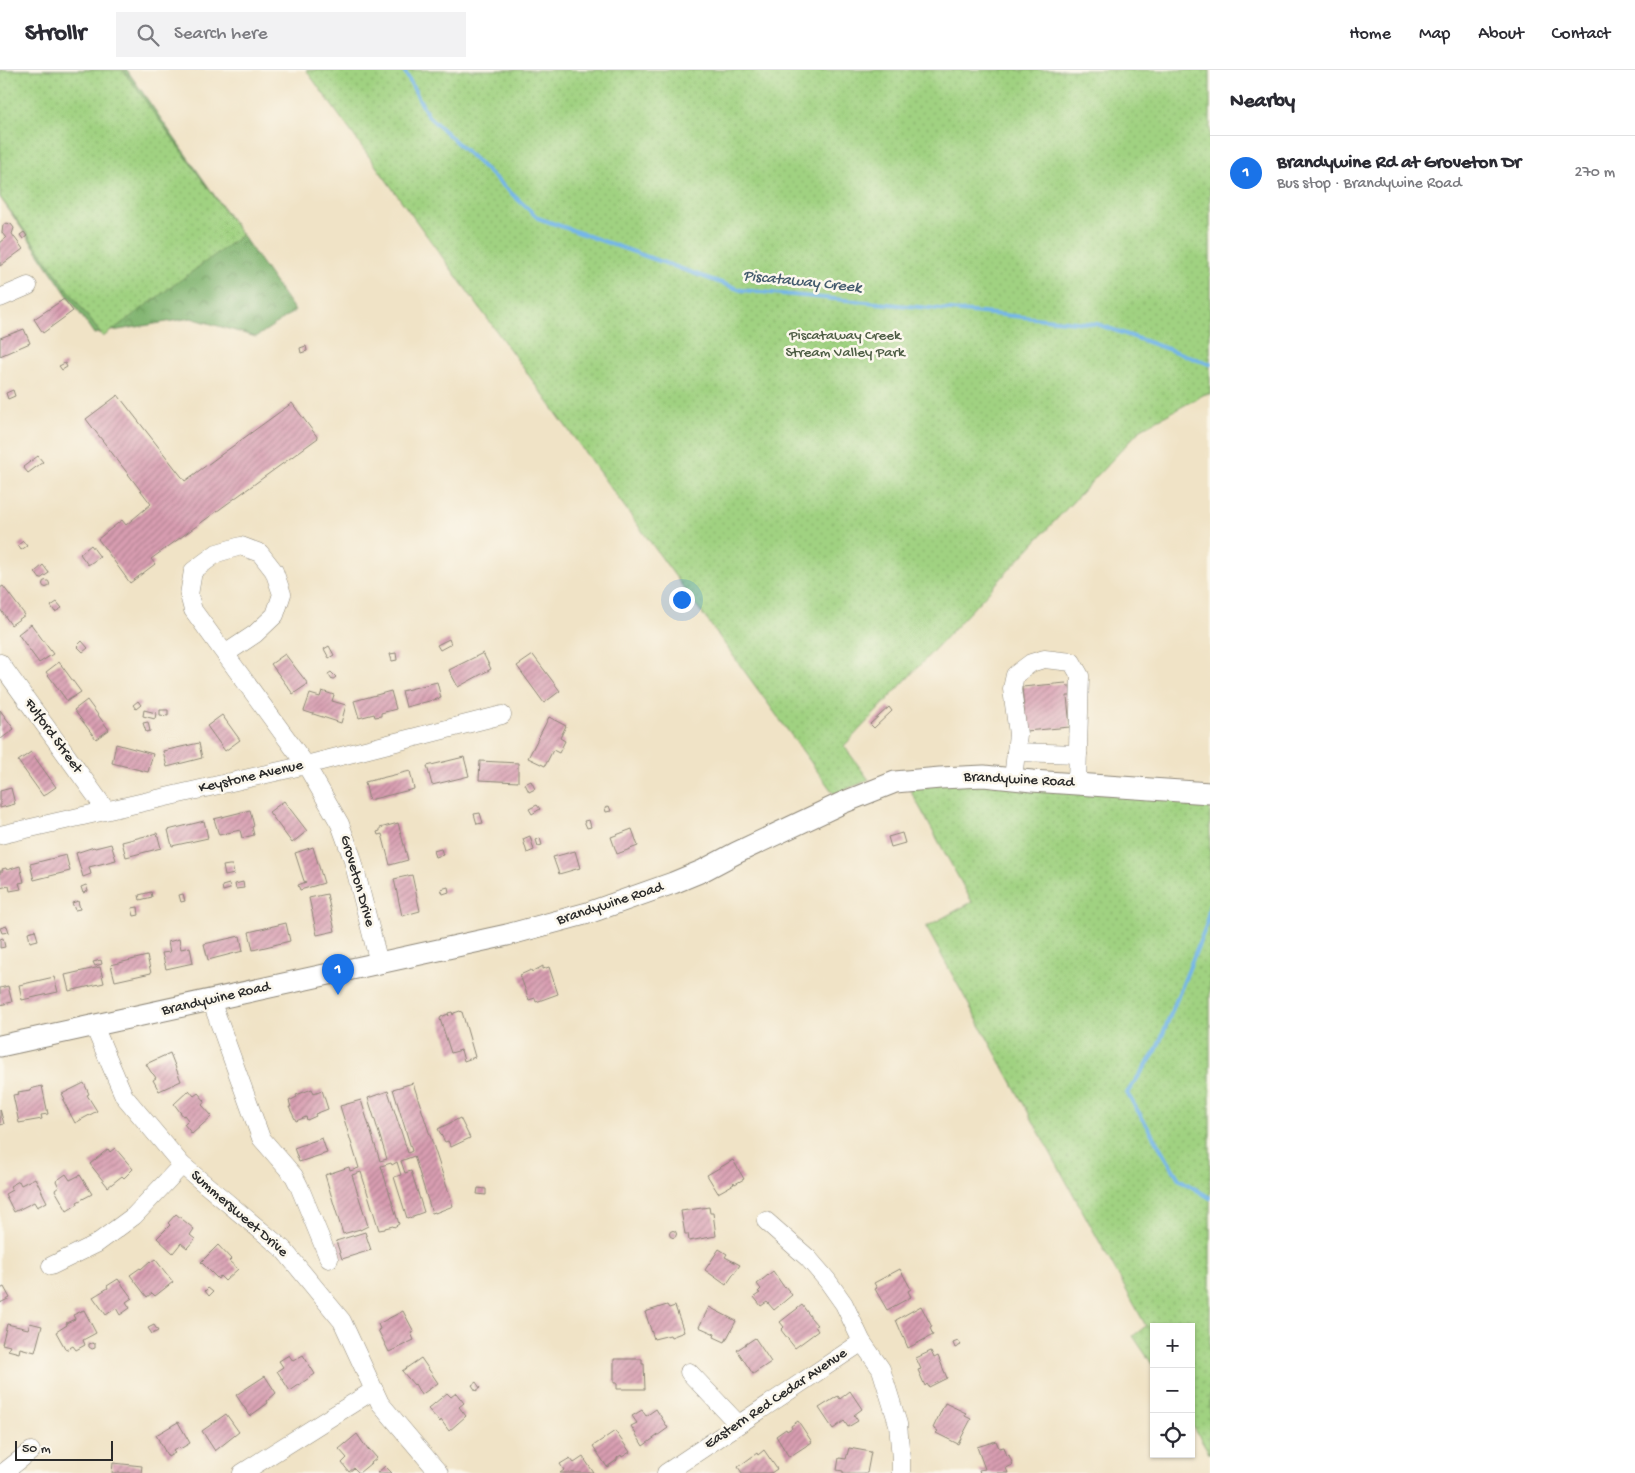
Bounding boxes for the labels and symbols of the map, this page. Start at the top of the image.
water label: Piscataway Creek [742,267,864,299]
park label: Piscataway Creek Stream Valley Park [785,327,906,362]
your location [669,587,695,613]
street label: Fulford Street [19,694,87,778]
street label: Keystone Avenue [197,756,305,798]
street label: Brandywine Road [962,768,1076,792]
street label: Groveton Drive [335,833,379,929]
street label: Brandywine Road [554,878,667,930]
pin: 1 [322,954,354,995]
street label: Brandywine Road [159,978,273,1020]
street label: Summersweet Drive [187,1167,292,1261]
street label: Eastern Red Cedar Avenue [701,1344,851,1453]
scale bar [15,1438,112,1461]

